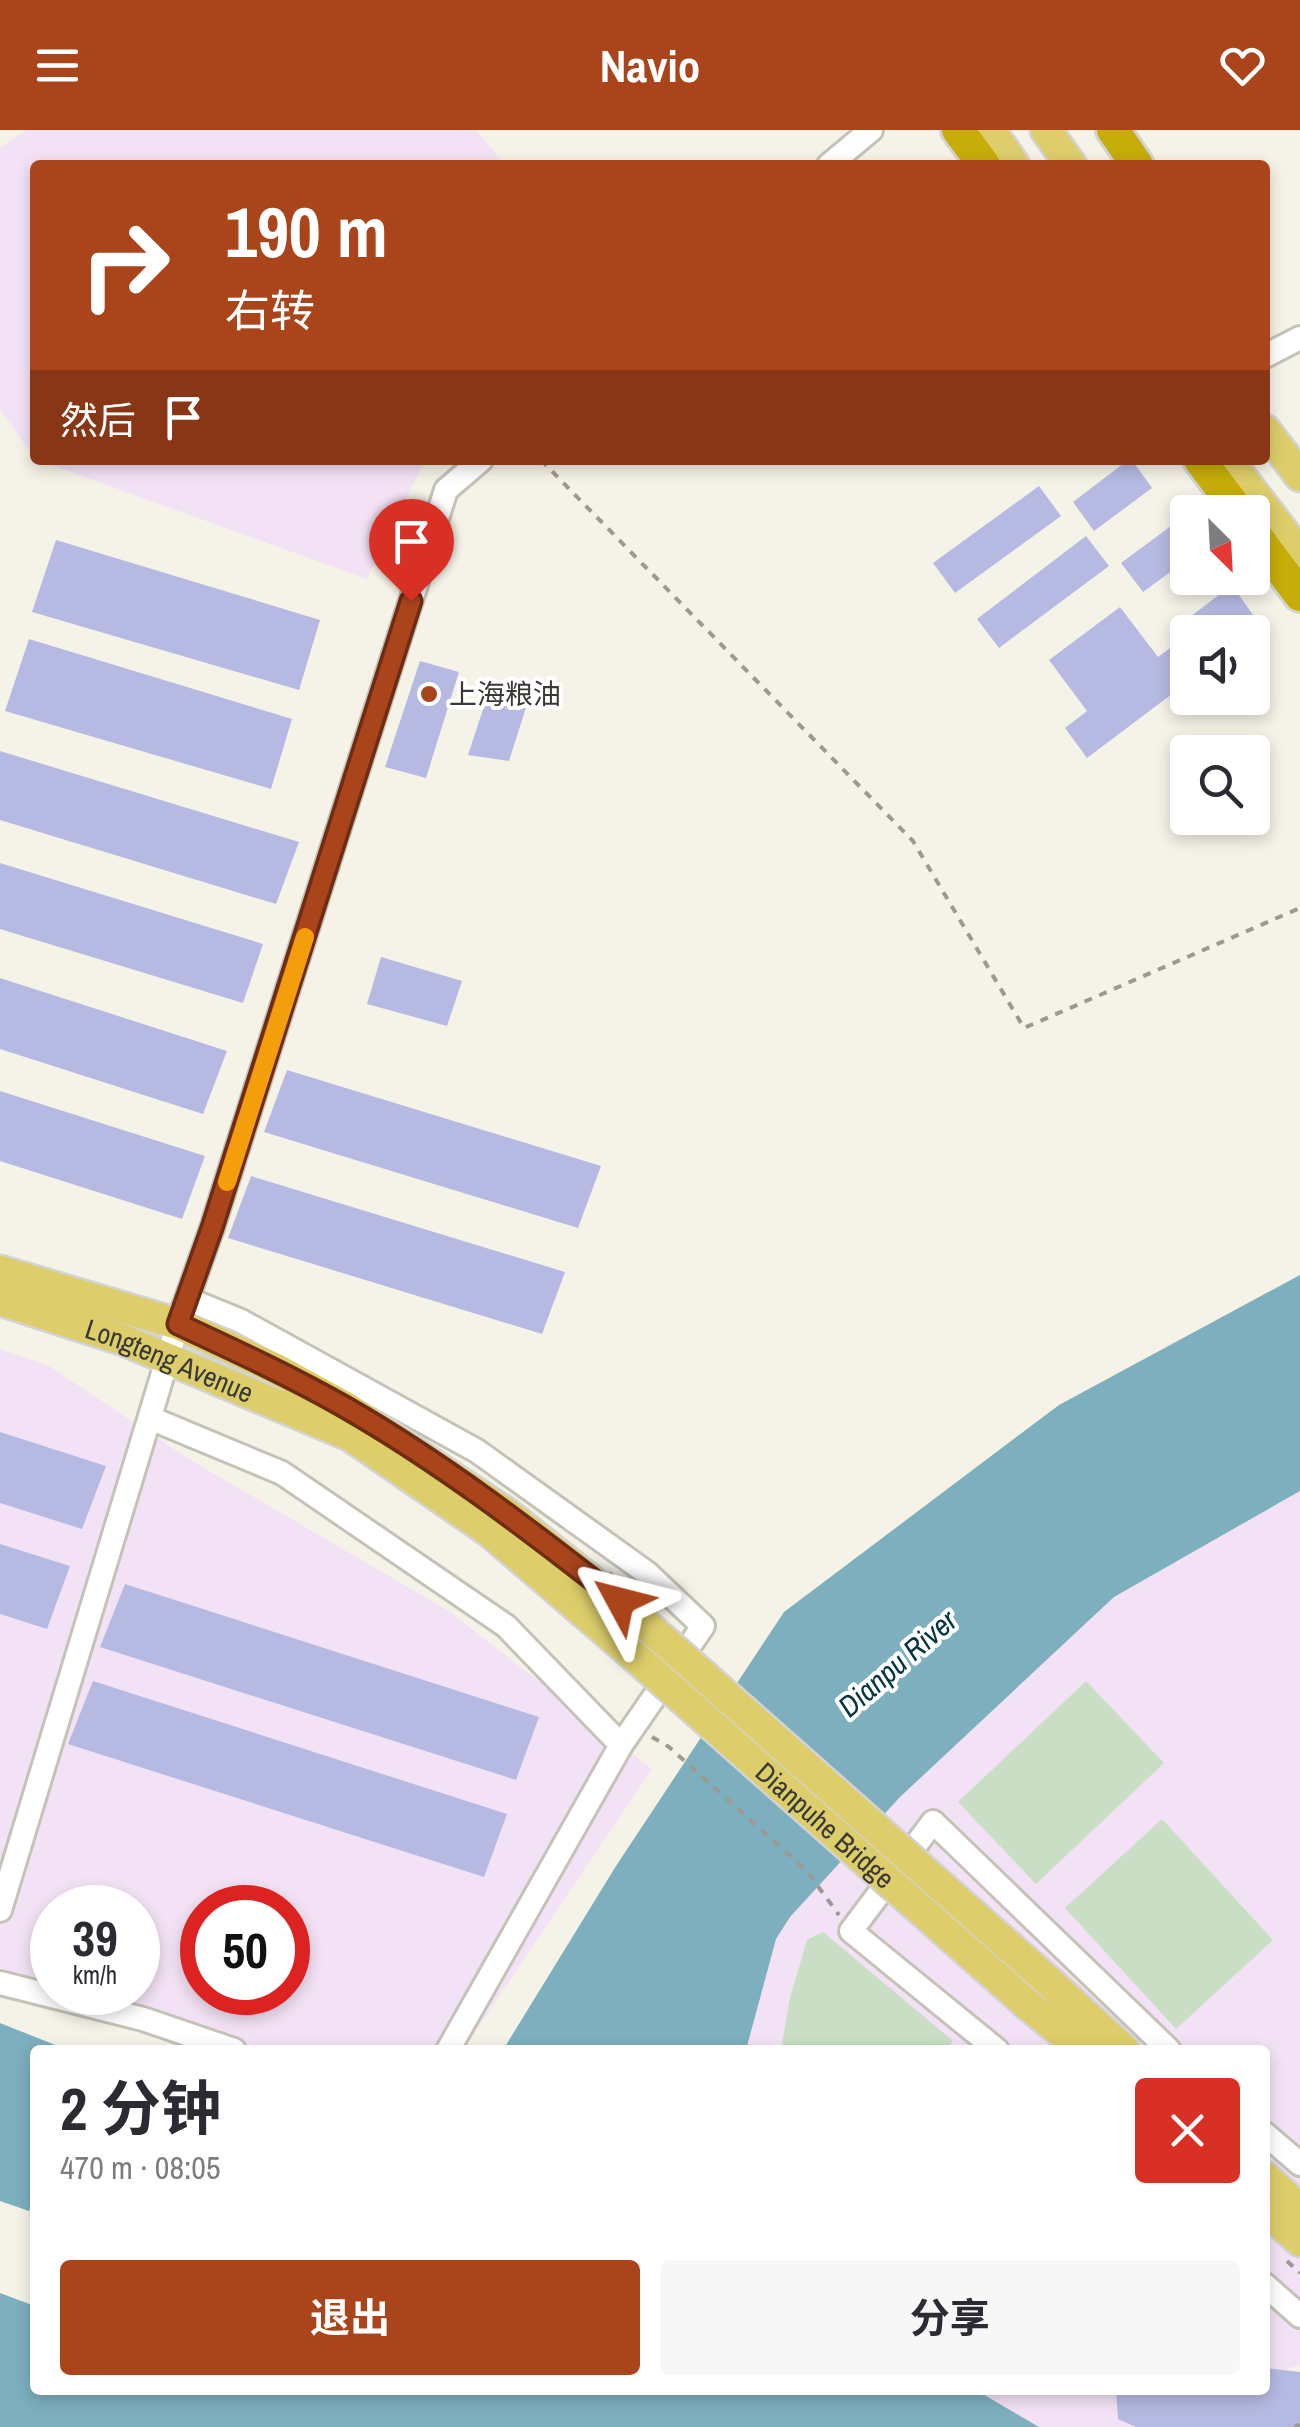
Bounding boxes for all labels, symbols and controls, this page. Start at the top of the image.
text: Navio [600,35,700,96]
icon: menu [30,38,85,93]
icon: heart [1215,38,1270,93]
text: 190 m [225,185,388,279]
icon: right [60,200,190,330]
text: 右转 [225,280,315,341]
icon: arrive [156,390,211,445]
text: 然后 [60,395,136,446]
north arrow [1170,495,1270,595]
map controls [1170,495,1270,835]
pin [369,499,454,602]
icon: arrive [384,514,439,569]
button: sound [1170,615,1270,715]
place label: 上海粮油 [449,675,561,713]
marker: 上海粮油 [418,683,440,705]
button: search [1170,735,1270,835]
street label: Longteng Avenue [81,1310,259,1412]
position arrow [568,1549,672,1653]
water label: Dianpu River [829,1600,965,1726]
street label: Dianpuhe Bridge [747,1753,903,1897]
speed limit sign: 50 [180,1885,310,2015]
text: 39 [72,1904,118,1972]
text: km/h [73,1958,117,1992]
text: 2 分钟 [60,2068,221,2149]
button: close [1135,2078,1240,2183]
text: 470 m · 08:05 [60,2146,220,2189]
button: 退出 [60,2260,640,2375]
button: 分享 [660,2260,1240,2375]

